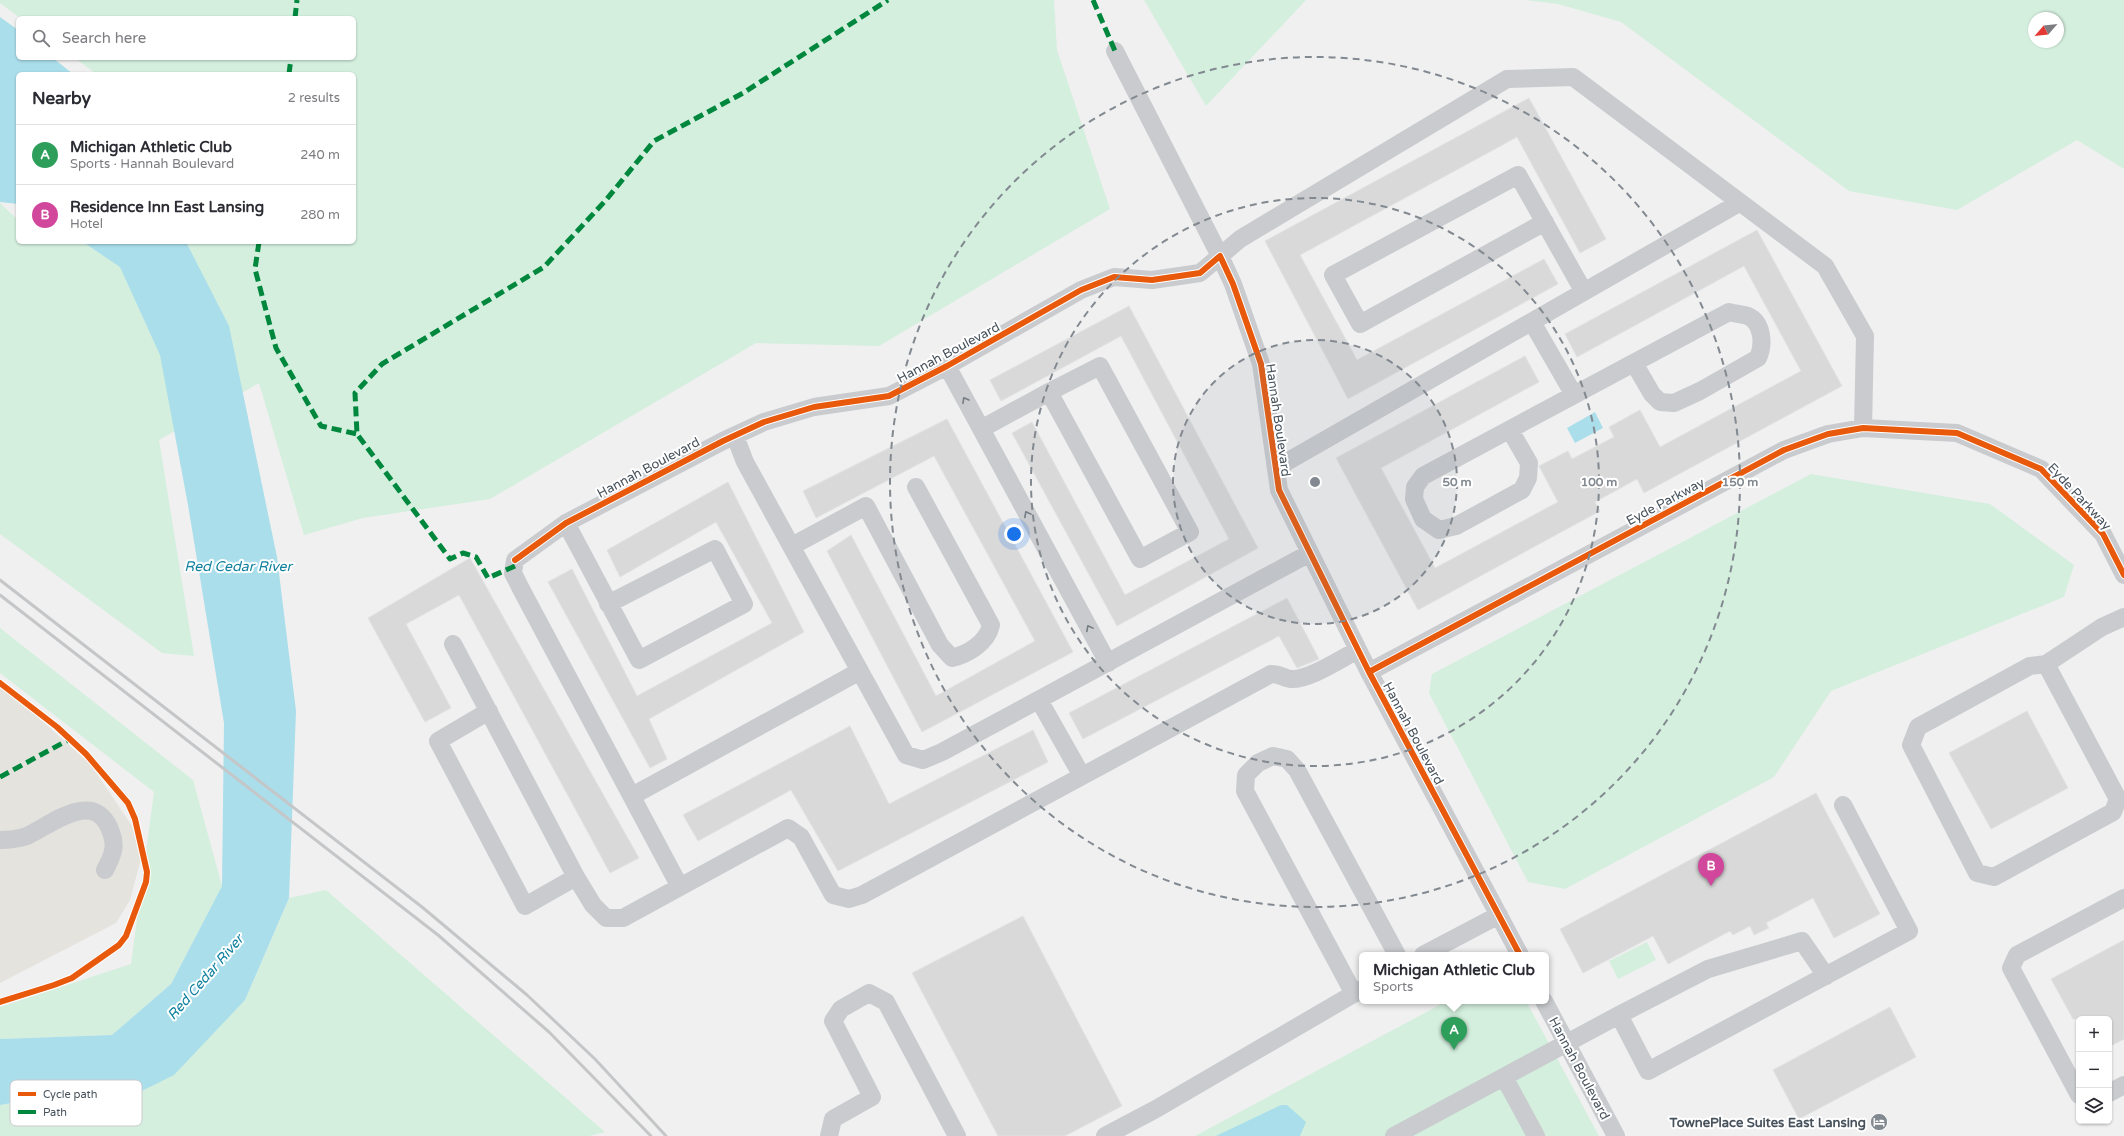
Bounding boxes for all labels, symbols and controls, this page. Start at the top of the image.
north arrow [2028,12,2064,48]
search box [16,16,356,60]
icon: search [30,27,52,49]
text: Search here [62,29,146,47]
text: Nearby [32,88,91,109]
text: 2 results [288,90,340,106]
text: Michigan Athletic Club [70,138,232,156]
text: A [40,147,50,163]
text: 240 m [300,147,340,163]
text: Sports · Hannah Boulevard [70,156,234,172]
text: Residence Inn East Lansing [70,198,264,216]
text: B [40,207,50,223]
text: 280 m [300,207,340,223]
text: Hotel [70,216,103,232]
street label: Hannah Boulevard [894,319,1003,387]
street label: Hannah Boulevard [1262,363,1294,478]
one-way arrow [963,397,970,404]
street label: Hannah Boulevard [594,434,703,502]
street label: Eyde Parkway [2044,460,2114,534]
centre of rings [1308,475,1322,489]
text: 50 m [1442,475,1472,489]
text: 100 m [1581,475,1617,489]
street label: Eyde Parkway [1624,475,1707,529]
text: 150 m [1722,475,1758,489]
one-way arrow [1024,511,1032,518]
your location [1004,524,1024,544]
water label: Red Cedar River [184,558,293,575]
one-way arrow [1086,625,1093,633]
street label: Hannah Boulevard [1379,679,1447,788]
pin: B [1698,853,1724,886]
water label: Red Cedar River [164,930,248,1023]
popup [1359,952,1549,1004]
text: Michigan Athletic Club [1373,961,1535,979]
text: Sports [1373,979,1413,995]
street label: Hannah Boulevard [1545,1014,1613,1123]
map controls [2076,1016,2112,1124]
button: + [2076,1016,2112,1052]
pin: A [1441,1017,1467,1050]
button: − [2076,1052,2112,1088]
legend [10,1080,142,1126]
text: Cycle path [43,1088,98,1101]
button: layers [2076,1088,2112,1124]
text: Path [43,1106,67,1119]
hotel icon: TownePlace Suites East Lansing [1869,1112,1889,1132]
place label: TownePlace Suites East Lansing [1669,1115,1866,1131]

